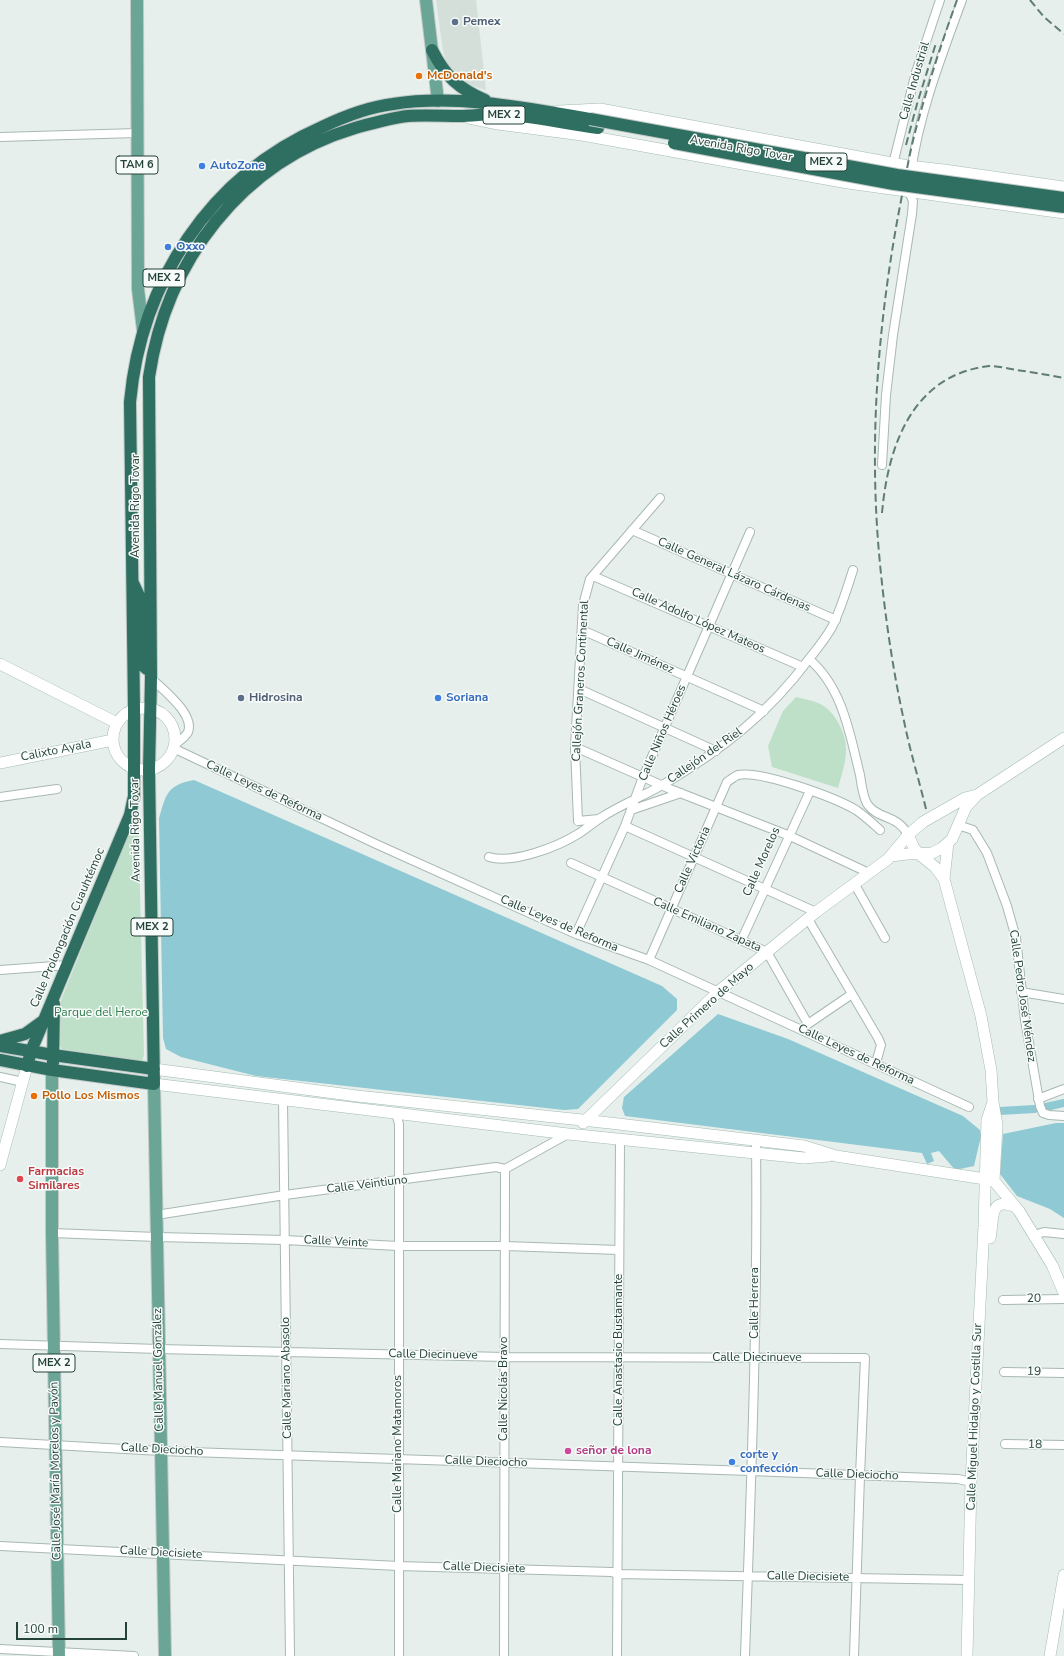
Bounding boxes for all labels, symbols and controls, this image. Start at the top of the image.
place label: Pemex [463,15,501,29]
marker: Pemex [450,17,460,27]
street label: Calle Industrial [897,40,933,122]
place label: McDonald's [427,69,492,83]
marker: McDonald's [414,71,424,81]
road number: MEX 2 [483,106,525,124]
street label: Avenida Rigo Tovar [688,133,794,165]
road number: MEX 2 [805,153,847,171]
road number: TAM 6 [116,156,158,174]
place label: AutoZone [210,159,265,173]
marker: AutoZone [197,161,207,171]
place label: Oxxo [176,240,205,254]
marker: Oxxo [163,242,173,252]
road number: MEX 2 [143,269,185,287]
street label: Avenida Rigo Tovar [129,454,143,558]
street label: Calle General Lázaro Cárdenas [655,535,813,615]
street label: Calle Adolfo López Mateos [629,585,767,657]
street label: Callejón Graneros Continental [570,600,592,762]
street label: Calle Jiménez [604,635,676,677]
street label: Calle Niños Héroes [636,683,690,783]
place label: Hidrosina [249,691,303,705]
place label: Soriana [446,691,488,705]
marker: Hidrosina [236,693,246,703]
marker: Soriana [433,693,443,703]
street label: Callejón del Riel [665,725,745,787]
street label: Calixto Ayala [20,737,92,765]
street label: Calle Leyes de Reforma [203,758,325,824]
street label: Avenida Rigo Tovar [128,778,144,882]
street label: Calle Victoria [672,824,714,896]
street label: Calle Morelos [740,825,784,899]
street label: Calle Prolongación Cuauhtémoc [28,846,108,1010]
street label: Calle Leyes de Reforma [498,893,620,955]
street label: Calle Emiliano Zapata [650,895,764,955]
road number: MEX 2 [131,918,173,936]
street label: Calle Pedro José Méndez [1006,929,1038,1063]
street label: Calle Primero de Mayo [657,960,757,1052]
park label: Parque del Heroe [54,1006,148,1020]
street label: Calle Leyes de Reforma [795,1022,917,1088]
place label: Pollo Los Mismos [42,1089,139,1103]
marker: Pollo Los Mismos [29,1091,39,1101]
place label: Farmacias Similares [28,1165,84,1193]
street label: Calle Veintiuno [326,1173,408,1197]
marker: Farmacias Similares [15,1174,25,1184]
street label: Calle Veinte [303,1233,369,1251]
street label: Calle Herrera [748,1267,762,1339]
street label: Calle Anastasio Bustamante [612,1274,626,1426]
street label: 20 [1027,1292,1041,1306]
street label: Calle Manuel González [151,1308,167,1432]
street label: Calle Mariano Abasolo [279,1317,295,1439]
street label: Calle Miguel Hidalgo y Costilla Sur [965,1323,985,1511]
street label: Calle Nicolás Bravo [497,1337,511,1441]
street label: Calle Diecinueve [388,1347,478,1363]
street label: Calle Diecinueve [712,1351,802,1365]
road number: MEX 2 [33,1354,75,1372]
street label: 19 [1027,1365,1041,1379]
street label: Calle Mariano Matamoros [391,1375,405,1513]
street label: Calle José María Morelos y Pavón [47,1382,65,1560]
street label: 18 [1028,1438,1042,1452]
street label: Calle Dieciocho [120,1441,204,1459]
place label: señor de lona [576,1444,651,1458]
marker: señor de lona [563,1446,573,1456]
place label: corte y confección [740,1448,798,1476]
street label: Calle Dieciocho [444,1453,528,1471]
marker: corte y confección [727,1457,737,1467]
street label: Calle Dieciocho [815,1466,899,1484]
street label: Calle Diecisiete [119,1544,203,1562]
street label: Calle Diecisiete [442,1559,526,1577]
street label: Calle Diecisiete [767,1569,849,1585]
scale bar [18,1614,129,1640]
text: 100 m [23,1621,58,1637]

